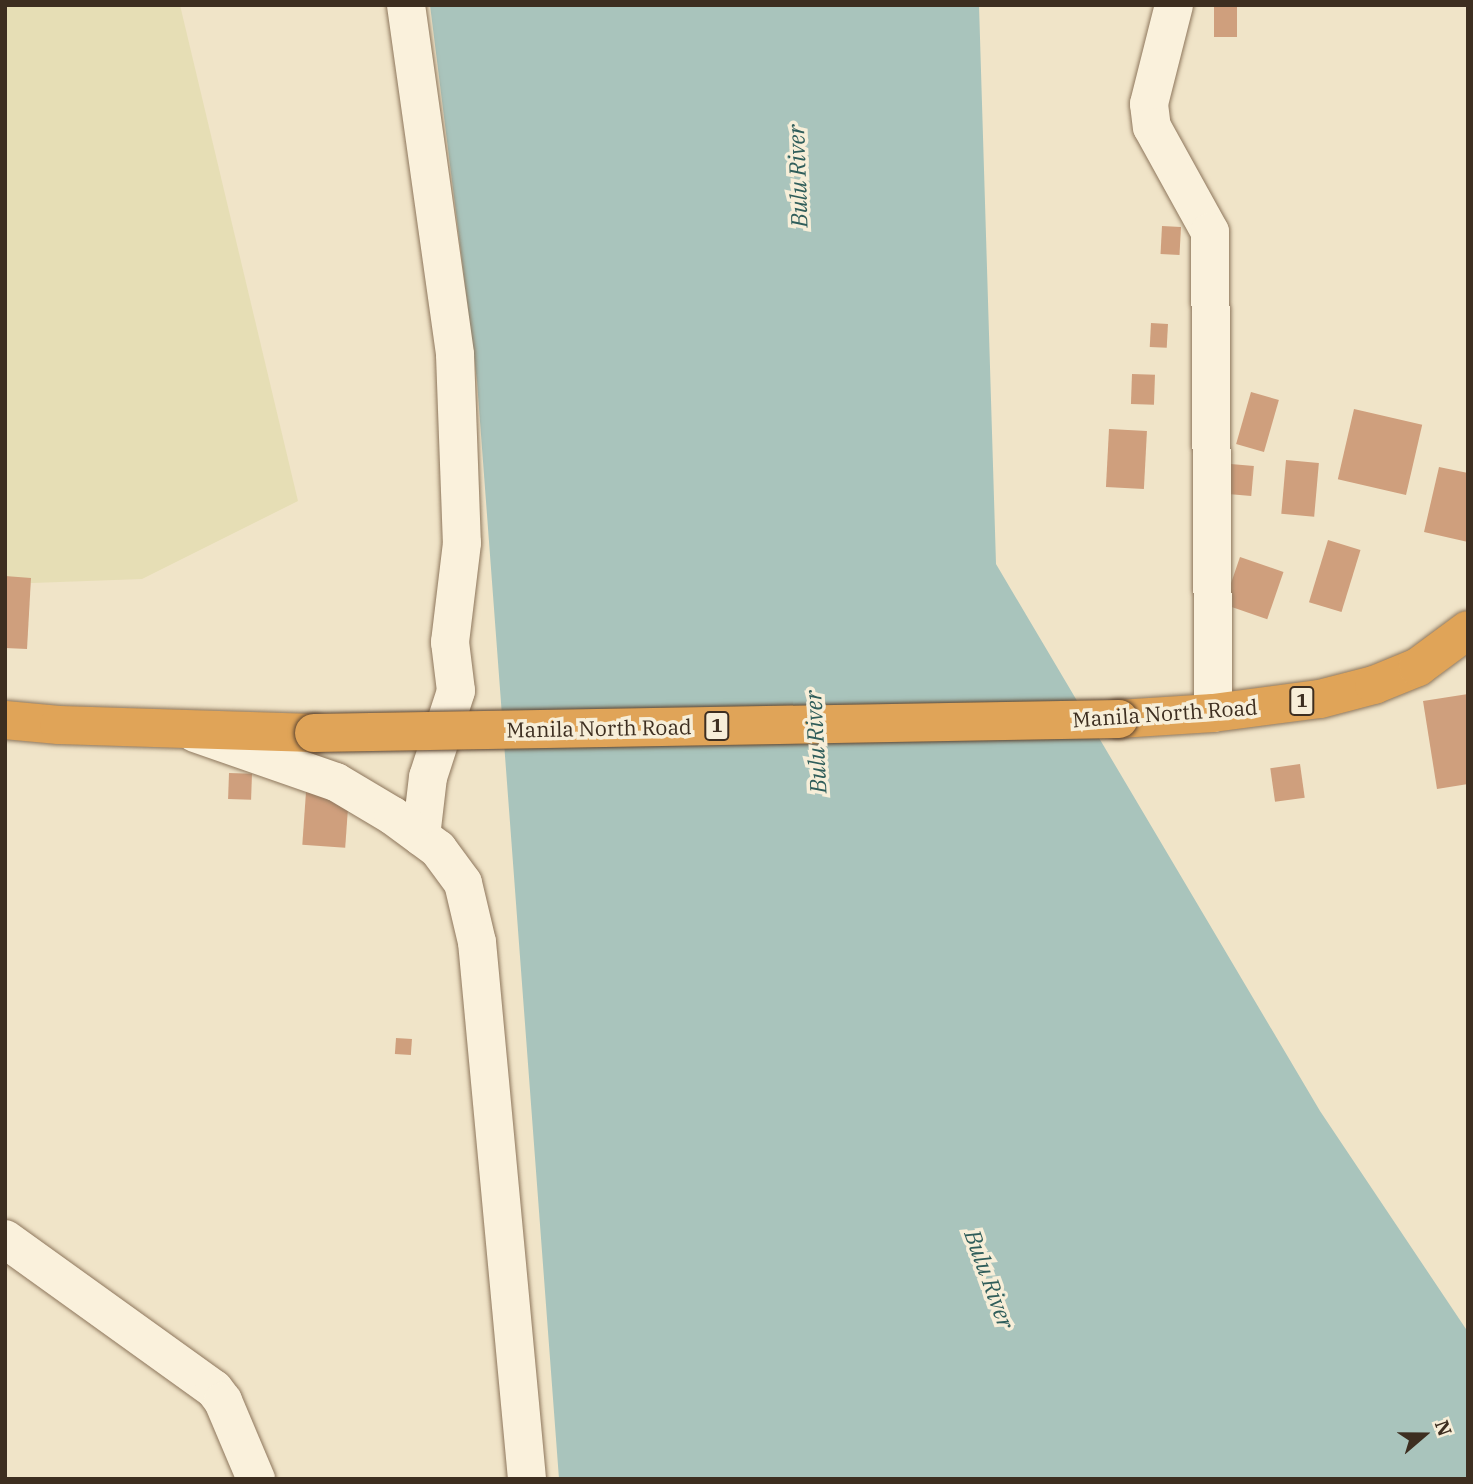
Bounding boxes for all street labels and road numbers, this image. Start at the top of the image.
road number: 1 [1288,686,1316,716]
street label: Manila North Road [1072,694,1258,732]
road number: 1 [703,710,731,741]
street label: Manila North Road [506,714,692,742]

